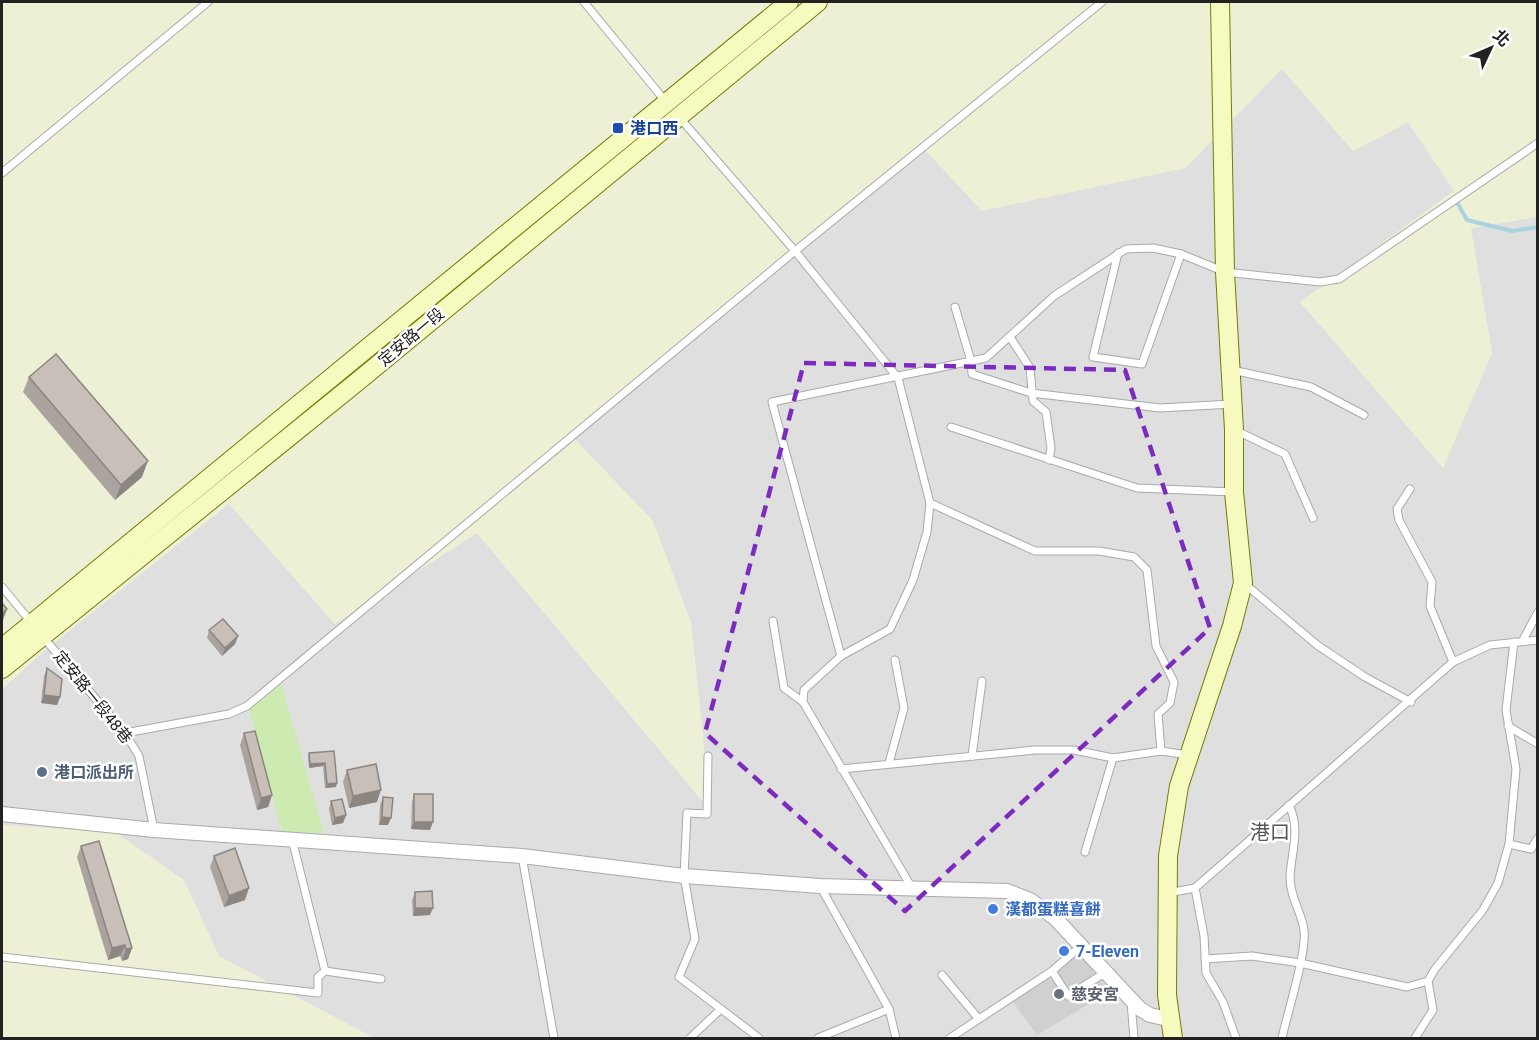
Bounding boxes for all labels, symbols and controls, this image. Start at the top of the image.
north arrow [1461,18,1521,78]
text: 北 [1489,26,1514,50]
place label: 港口西 [630,119,678,138]
marker: 港口西 [611,121,625,135]
street label: 定安路一段 [374,304,448,370]
street label: 定安路一段48巷 [50,647,136,747]
place label: 港口派出所 [54,763,134,782]
marker: 港口派出所 [35,765,49,779]
district label: 港口 [1250,820,1290,844]
place label: 漢都蛋糕喜餅 [1005,900,1101,919]
marker: 漢都蛋糕喜餅 [986,902,1000,916]
place label: 7-Eleven [1076,942,1139,961]
marker: 7-Eleven [1057,944,1071,958]
place label: 慈安宮 [1071,985,1119,1004]
marker: 慈安宮 [1052,987,1066,1001]

